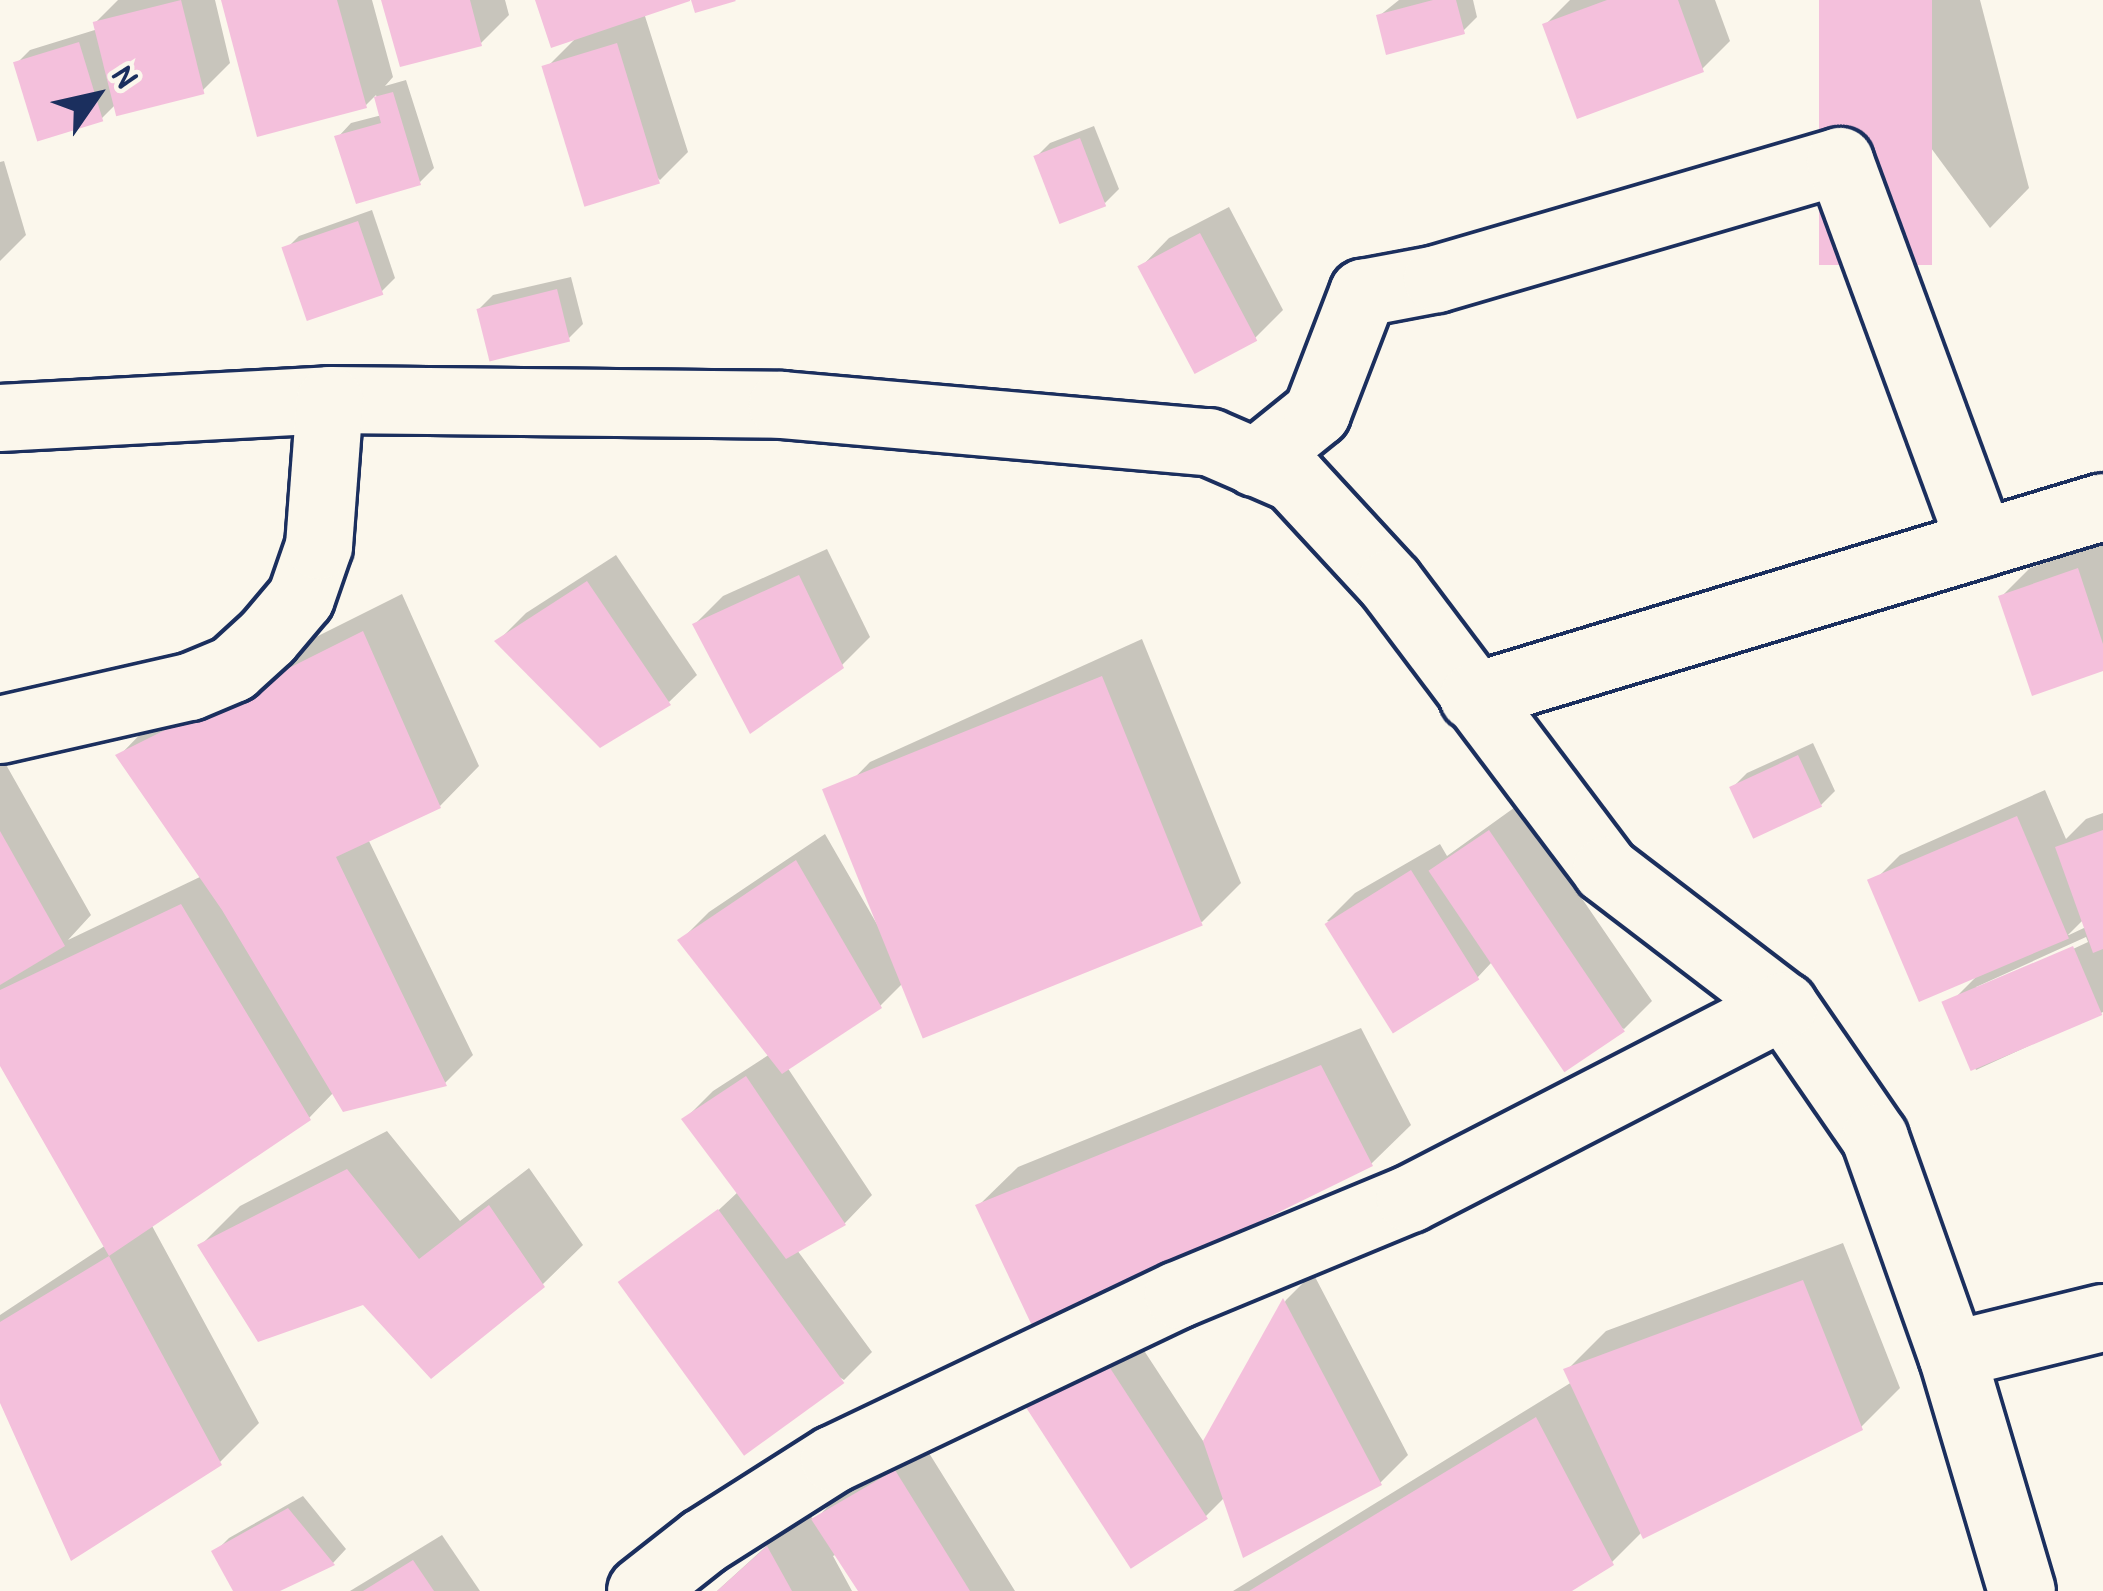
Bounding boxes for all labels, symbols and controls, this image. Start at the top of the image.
north arrow [36,36,156,156]
text: N [103,56,149,95]

